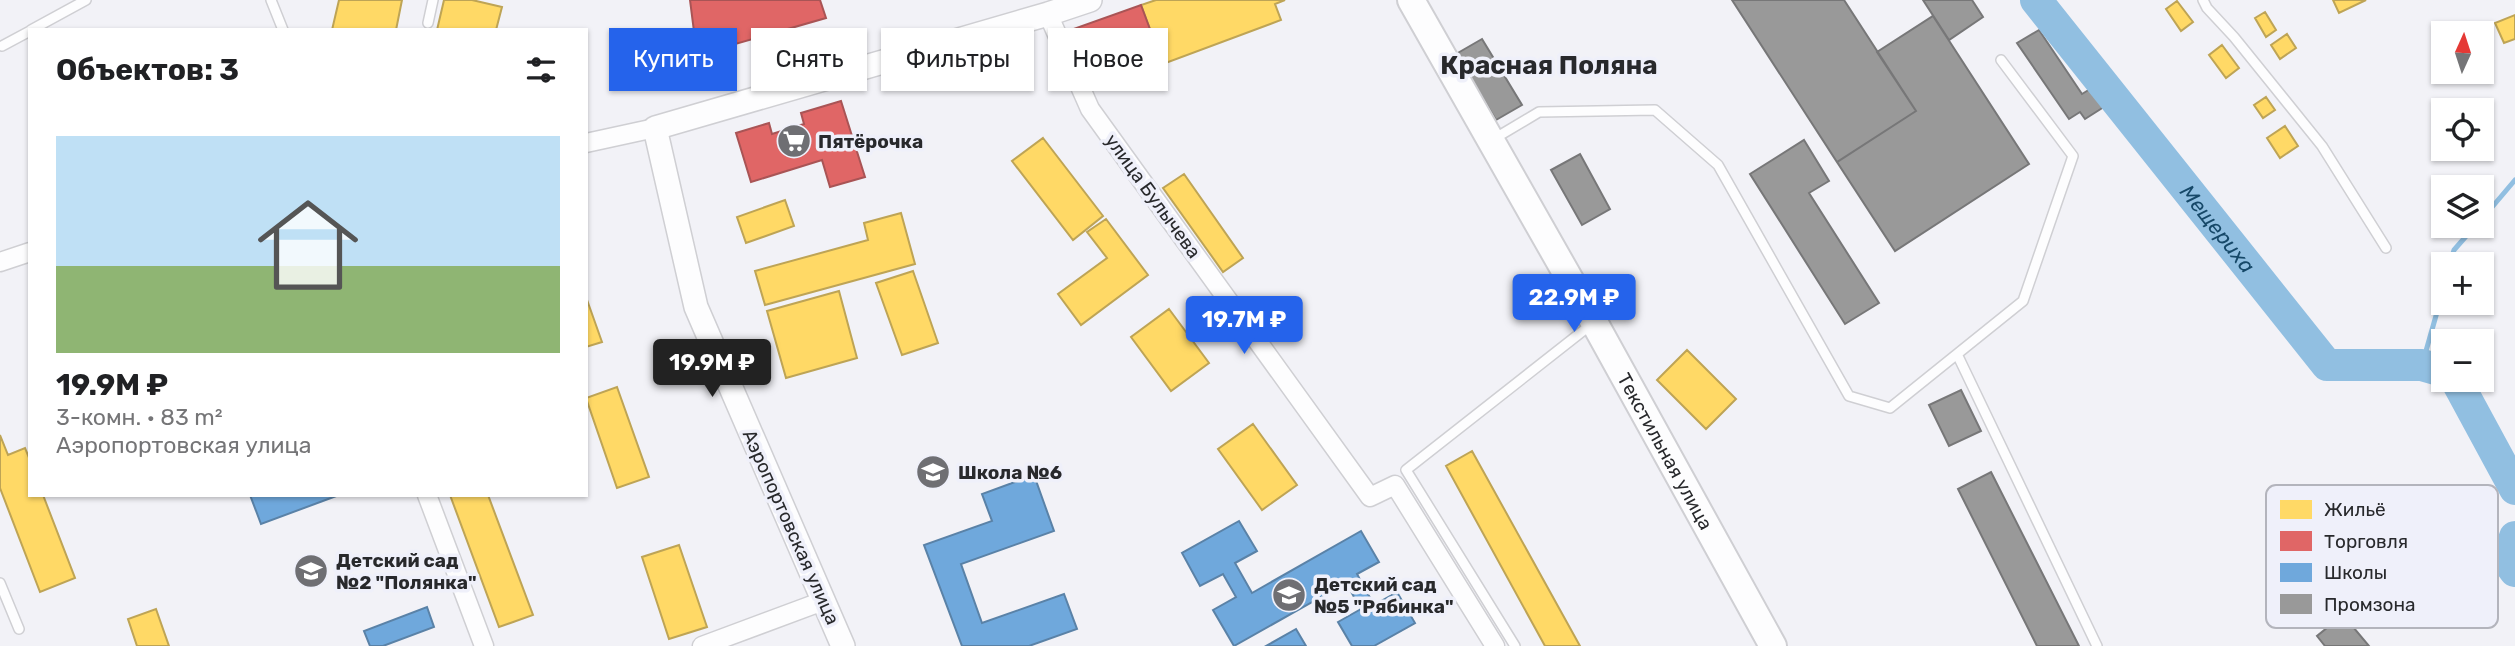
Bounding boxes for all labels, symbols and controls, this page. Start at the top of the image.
north arrow [2431,21,2494,84]
map controls [2431,21,2494,392]
chip: Купить [609,28,737,91]
chip: Снять [751,28,867,91]
chip: Фильтры [881,28,1034,91]
chip: Новое [1048,28,1168,91]
district label: Красная Поляна [1440,50,1658,81]
icon: filters [522,51,560,89]
text: Объектов: 3 [56,52,239,88]
button: locate [2431,98,2494,161]
supermarket icon: Пятёрочка [775,122,813,160]
street label: улица Булычева [1100,129,1206,263]
place label: Пятёрочка [818,130,923,153]
button: layers [2431,175,2494,238]
water label: Мещериха [2175,179,2261,278]
icon: home [245,182,371,308]
button: + [2431,252,2494,315]
pin: 22.9M ₽ [1509,274,1639,334]
text: 22.9M ₽ [1529,283,1619,311]
pin: 19.7M ₽ [1179,296,1309,356]
text: 19.7M ₽ [1202,305,1286,333]
button: − [2431,329,2494,392]
pin: 19.9M ₽ [647,340,777,399]
text: 19.9M ₽ [669,348,755,376]
text: 19.9M ₽ [56,367,168,403]
street label: Текстильная улица [1613,369,1718,534]
text: 3-комн. · 83 m² [56,403,223,431]
street label: Аэропортовская улица [738,426,844,628]
text: Аэропортовская улица [56,431,312,459]
school or university icon: Школа №6 [914,453,952,491]
place label: Школа №6 [958,461,1062,484]
legend [2266,485,2498,628]
text: Жильё [2324,498,2386,521]
text: Торговля [2324,530,2408,553]
place label: Детский сад №2 "Полянка" [336,549,477,594]
school or university icon: Детский сад №2 "Полянка" [292,552,330,590]
text: Школы [2324,561,2387,584]
place label: Детский сад №5 "Рябинка" [1314,573,1454,618]
school or university icon: Детский сад №5 "Рябинка" [1270,576,1308,614]
text: Промзона [2324,593,2415,616]

